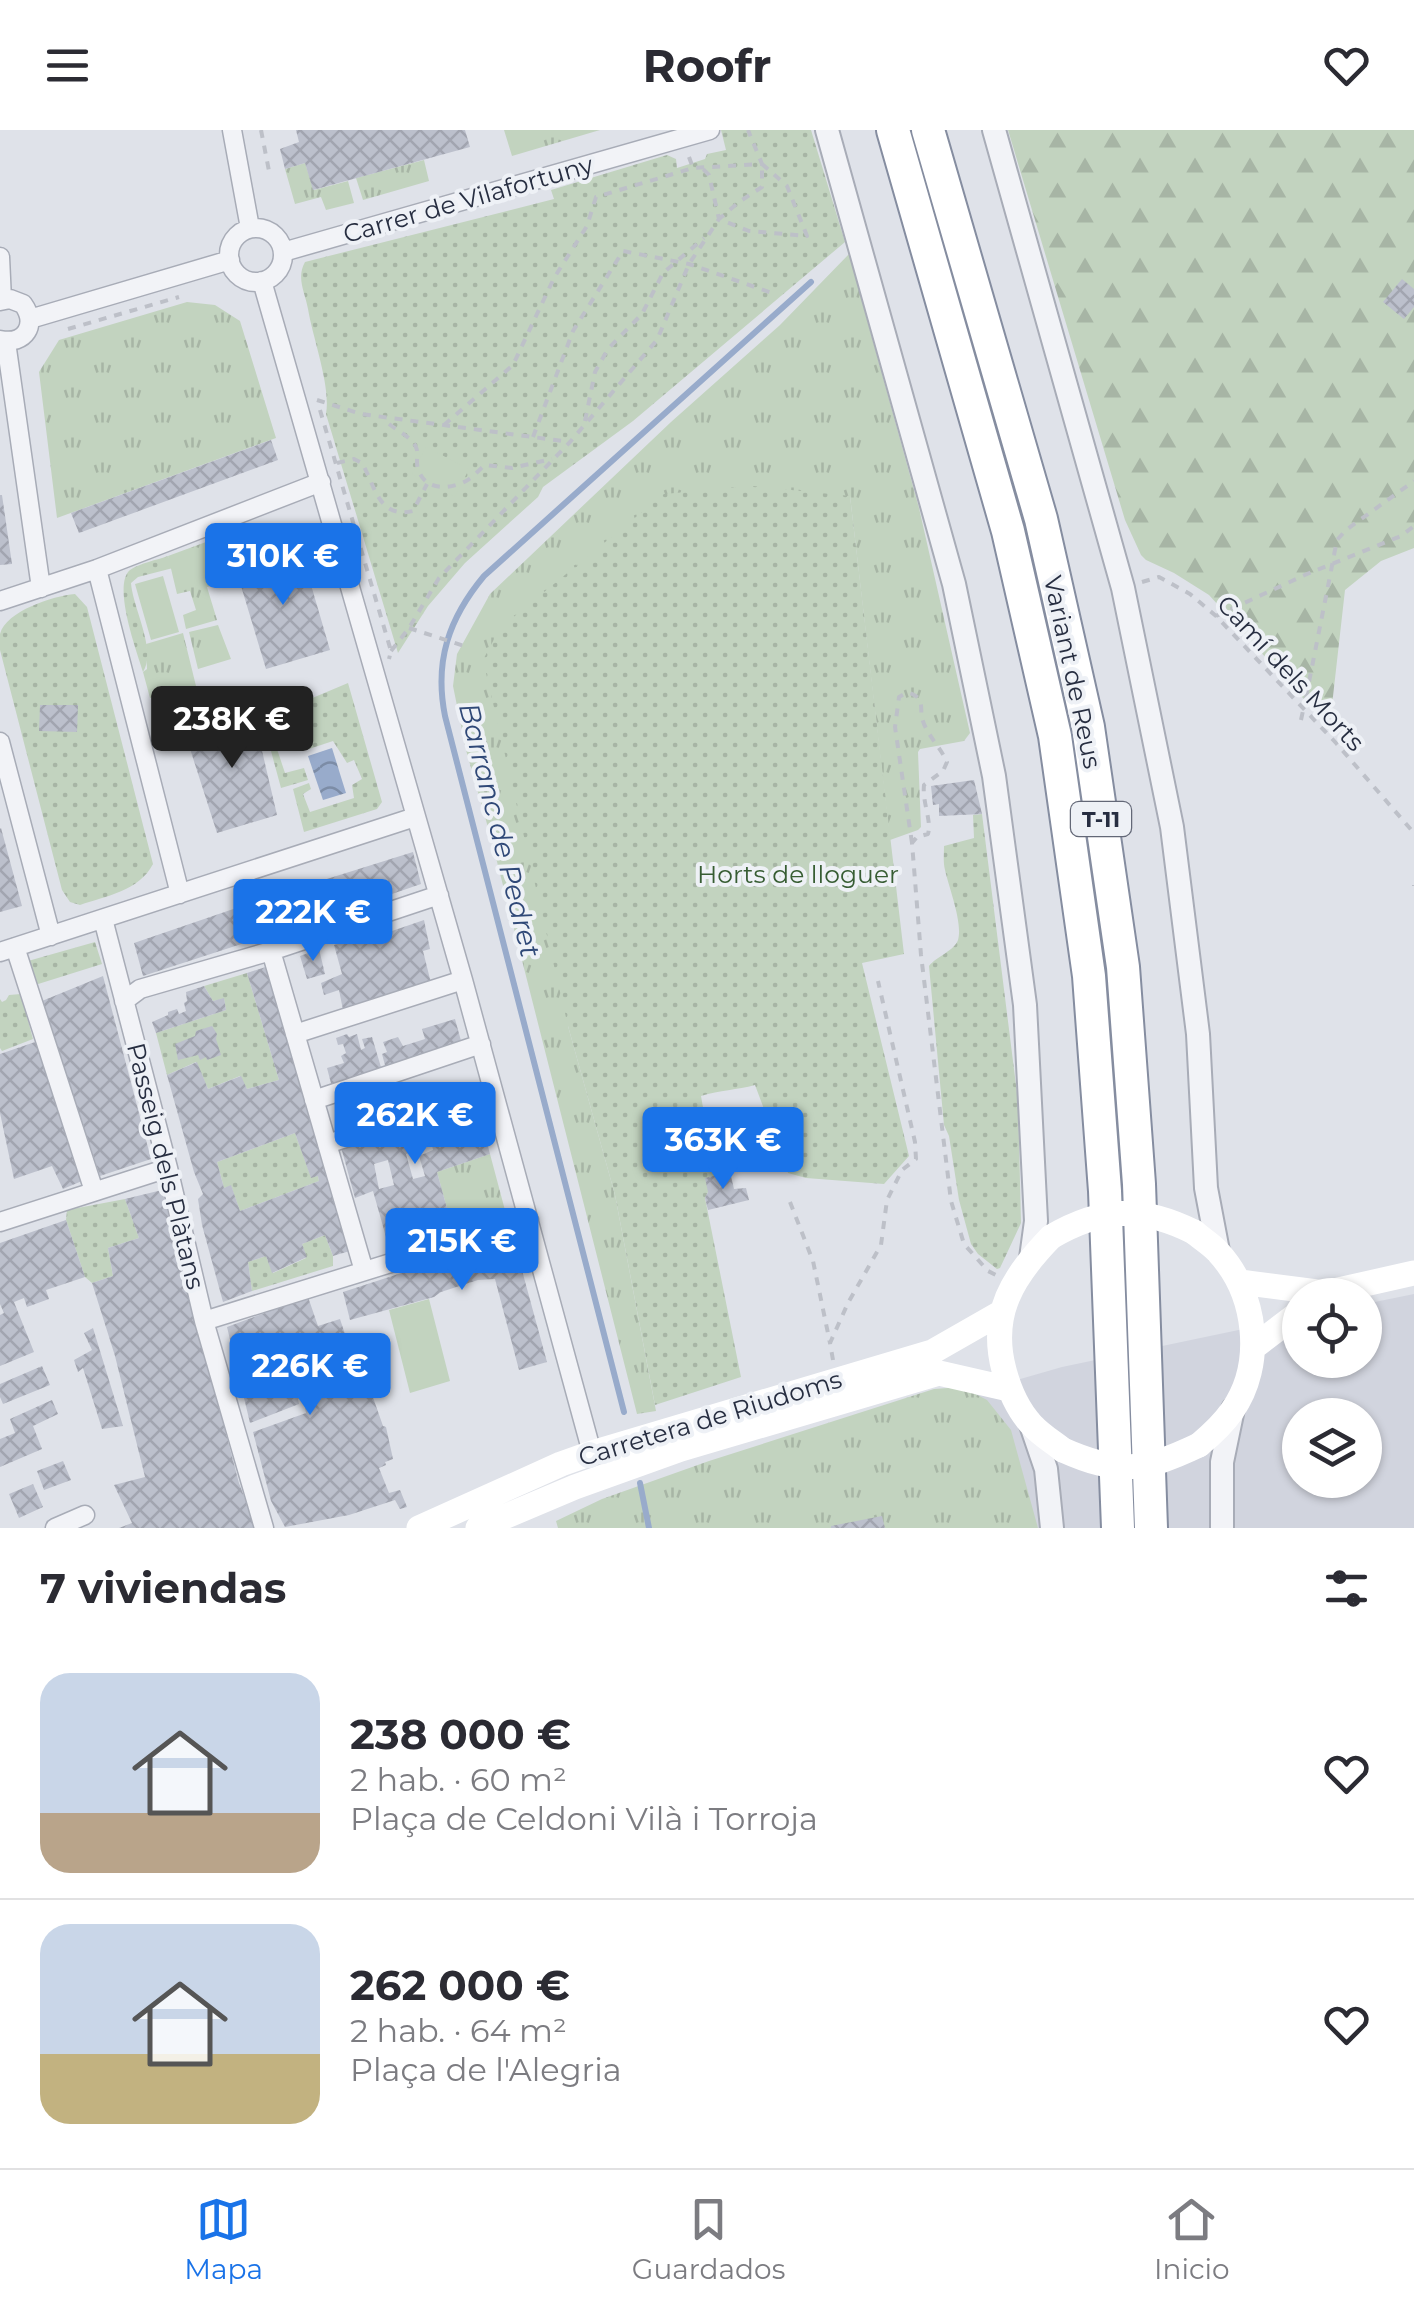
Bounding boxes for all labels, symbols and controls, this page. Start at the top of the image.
icon: menu [40,38,95,93]
text: Roofr [643,38,771,93]
icon: heart [1319,38,1374,93]
street label: Carrer de Vilafortuny [340,149,597,249]
pin: 310K € [202,523,364,608]
text: 310K € [227,536,339,575]
street label: Variant de Reus [1038,573,1108,771]
street label: Camí dels Morts [1211,589,1371,757]
pin: 238K € [151,686,313,771]
text: 238K € [173,699,291,738]
water label: Barranc de Pedret [452,699,548,961]
road number: T-11 [1071,802,1131,836]
park label: Horts de lloguer [697,859,899,889]
pin: 222K € [232,879,394,964]
text: 222K € [255,892,371,931]
street label: Passeig dels Plàtans [121,1040,211,1292]
pin: 262K € [334,1082,496,1167]
text: 262K € [357,1095,473,1134]
pin: 363K € [642,1107,804,1192]
text: 363K € [665,1120,781,1159]
pin: 215K € [381,1208,543,1293]
text: 215K € [407,1221,517,1260]
map controls [1282,1278,1382,1498]
button: locate [1282,1278,1382,1378]
pin: 226K € [229,1333,391,1418]
text: 226K € [252,1346,368,1385]
street label: Carretera de Riudoms [575,1364,845,1472]
button: layers [1282,1398,1382,1498]
icon: filters [1319,1561,1374,1616]
text: 7 viviendas [40,1562,286,1614]
text: 238 000 € [350,1708,571,1760]
icon: home [120,1713,240,1833]
icon: heart [1319,1746,1374,1801]
text: 2 hab. · 60 m² [350,1760,567,1799]
text: Plaça de Celdoni Vilà i Torroja [350,1799,818,1838]
text: 262 000 € [350,1959,570,2011]
icon: home [120,1964,240,2084]
icon: heart [1319,1997,1374,2052]
text: 2 hab. · 64 m² [350,2011,567,2050]
text: Plaça de l'Alegria [350,2050,622,2089]
tab: Mapa [184,2192,263,2286]
tab: Guardados [632,2192,785,2286]
tab: Inicio [1154,2192,1230,2286]

